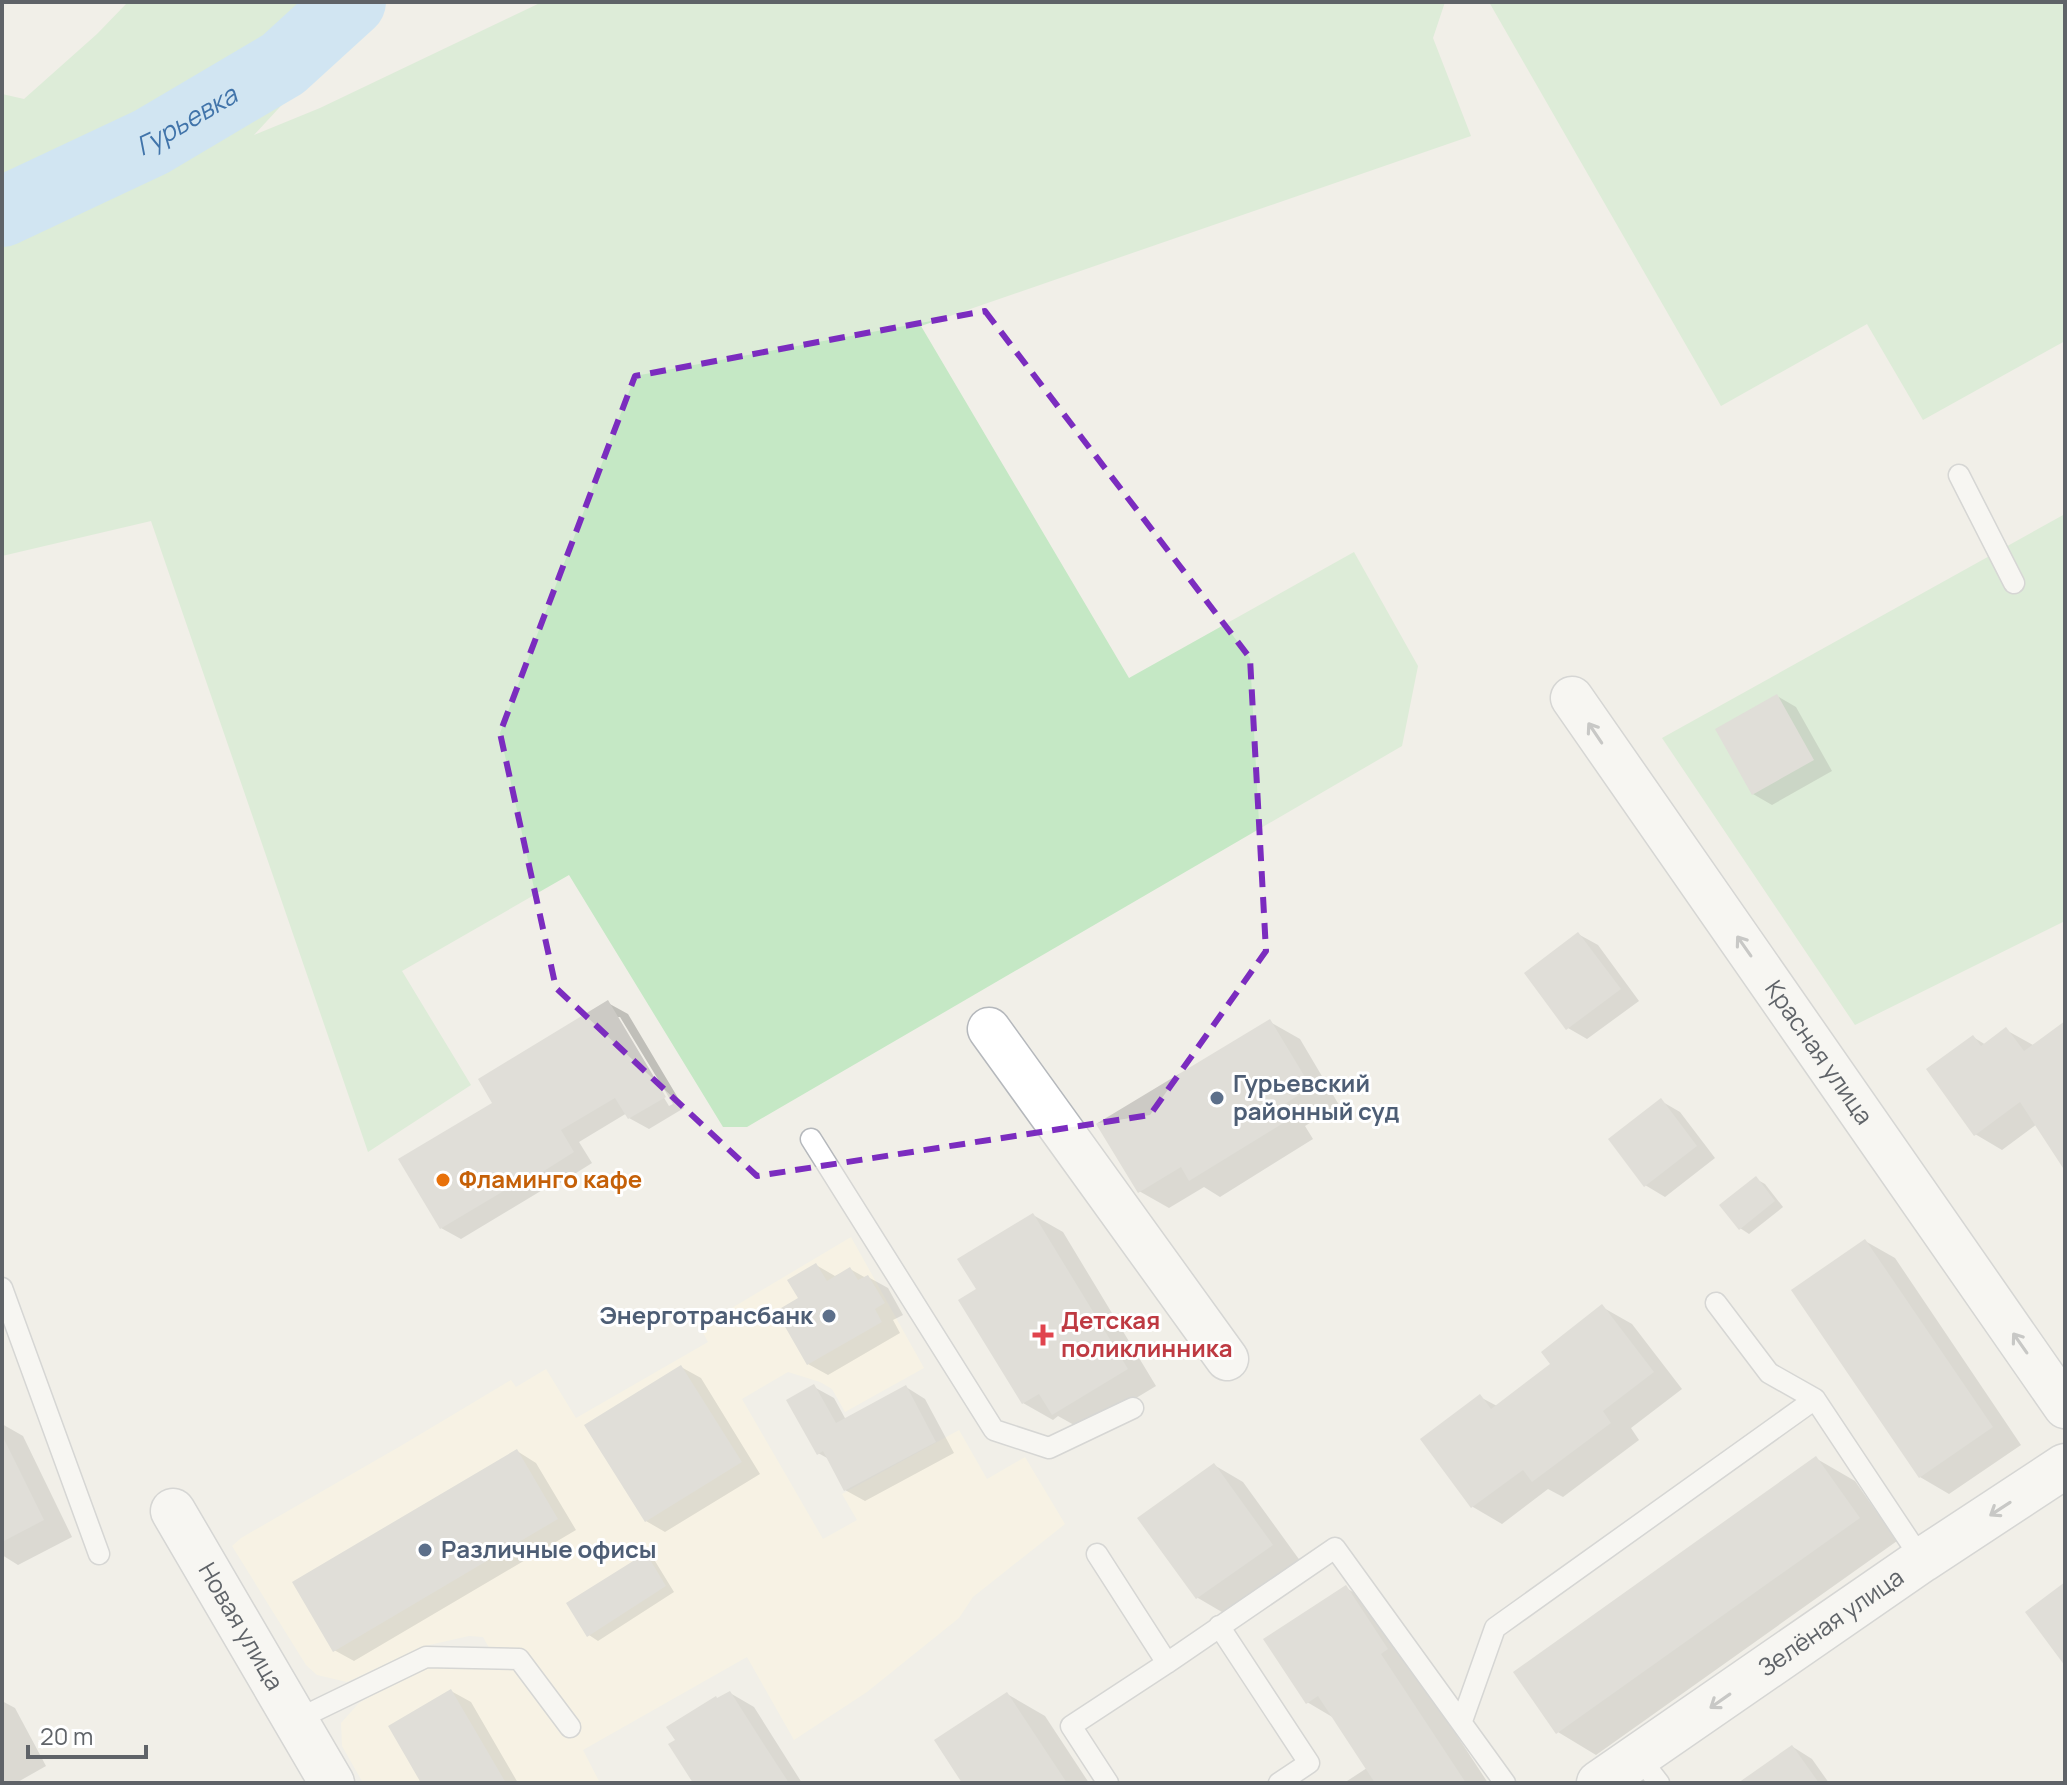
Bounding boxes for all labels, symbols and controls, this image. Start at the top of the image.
water label: Гурьевка [130,75,245,163]
one-way arrow [1587,722,1603,744]
one-way arrow [1736,935,1752,957]
street label: Красная улица [1758,973,1882,1130]
place label: Гурьевский районный суд [1233,1066,1400,1127]
marker: Гурьевский районный суд [1208,1089,1226,1107]
place label: Фламинго кафе [459,1162,642,1195]
marker: Фламинго кафе [434,1171,452,1189]
place label: Энерготрансбанк [600,1298,814,1331]
place label: Детская поликлинника [1061,1303,1233,1364]
marker: Энерготрансбанк [820,1307,838,1325]
marker: Детская поликлинника [1032,1324,1054,1346]
one-way arrow [2012,1333,2028,1355]
one-way arrow [1989,1501,2012,1517]
place label: Различные офисы [441,1532,657,1565]
marker: Различные офисы [416,1541,434,1559]
street label: Новая улица [192,1556,292,1696]
street label: Зелёная улица [1751,1560,1909,1683]
one-way arrow [1709,1693,1731,1709]
scale bar [28,1709,146,1759]
text: 20 m [40,1719,93,1752]

